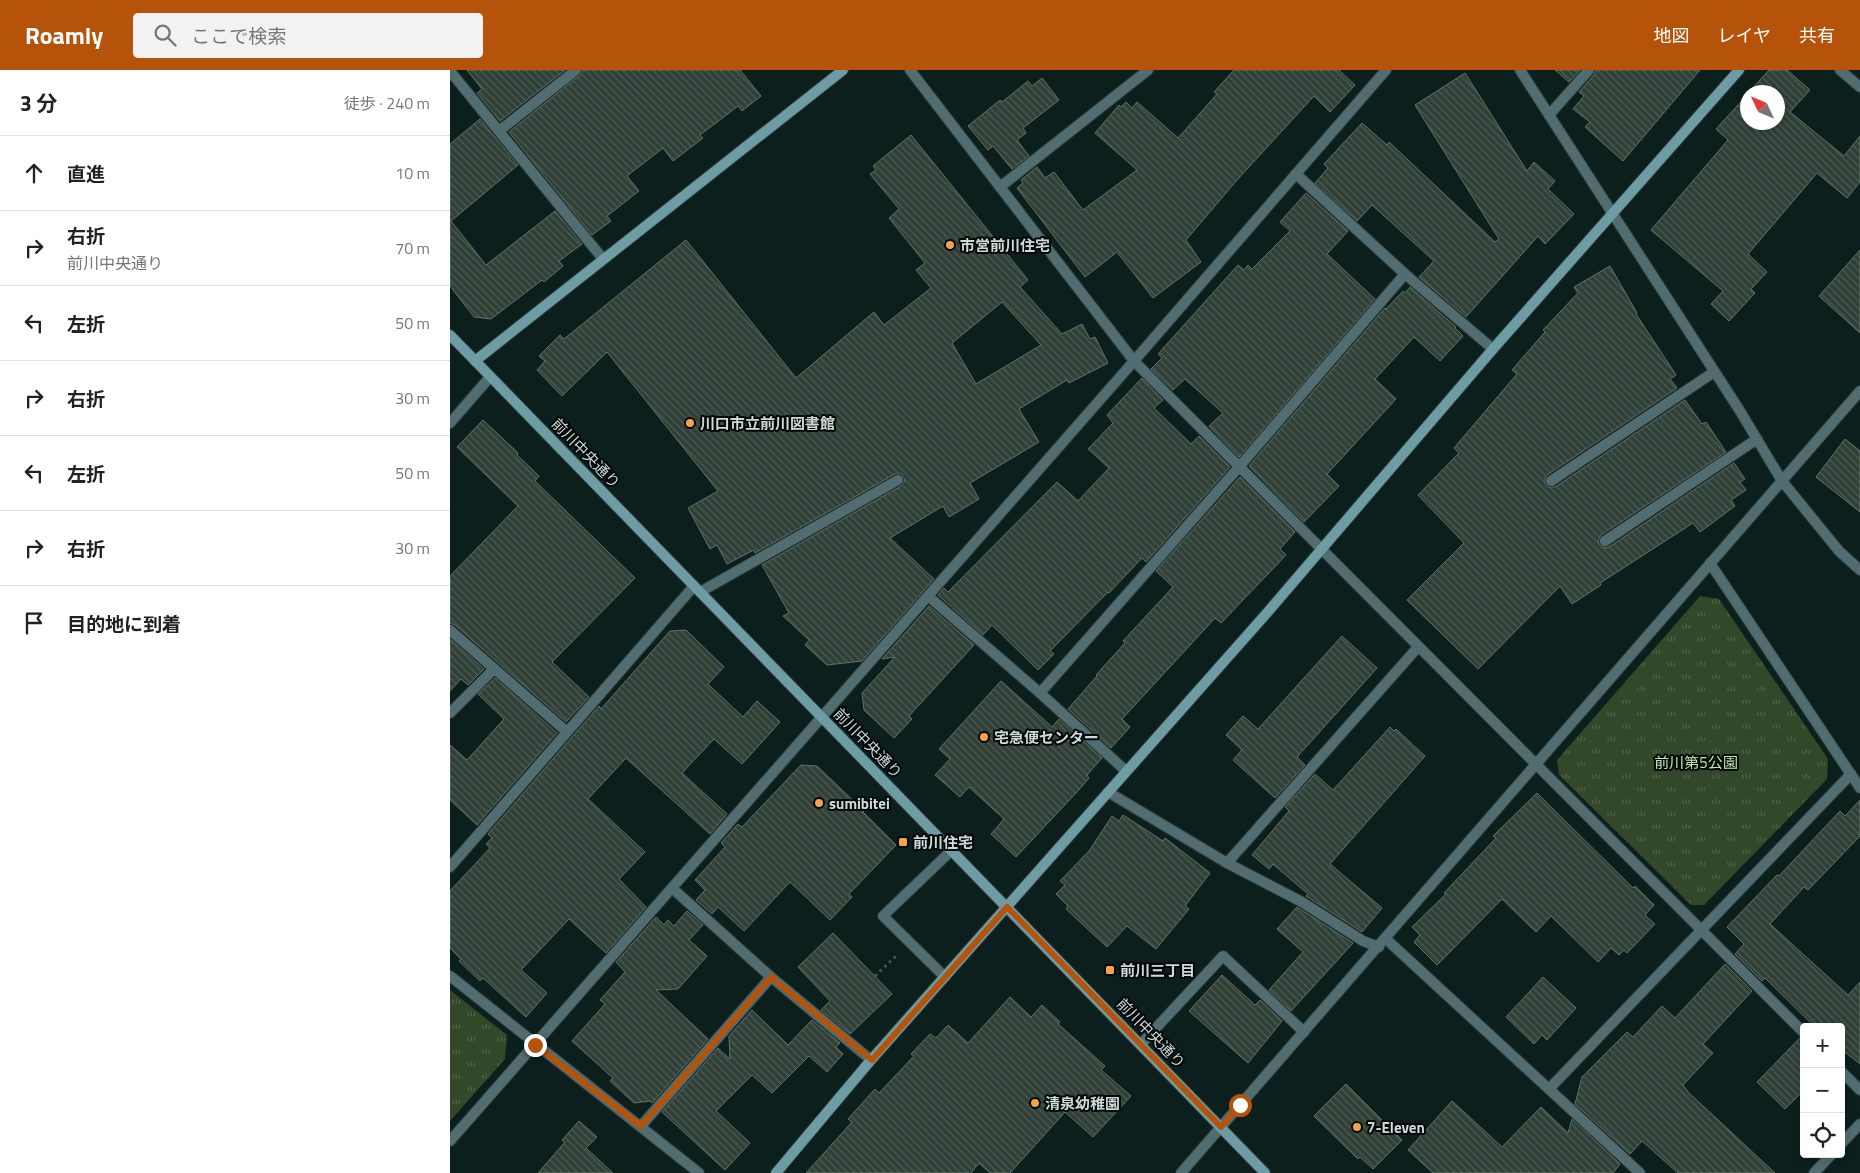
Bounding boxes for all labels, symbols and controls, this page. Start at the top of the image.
search box [133,13,483,58]
text: Roamly [25,17,103,53]
icon: search [151,21,179,49]
text: ここで検索 [191,21,286,50]
text: 地図 [1654,22,1690,49]
text: レイヤ [1718,22,1771,49]
text: 共有 [1799,22,1835,49]
north arrow [1740,85,1785,130]
text: 3 分 [20,87,57,119]
text: 徒歩 · 240 m [344,91,430,115]
icon: ahead [20,159,48,187]
text: 直進 [67,159,105,188]
text: 10 m [395,161,430,185]
text: 右折 [67,221,105,250]
icon: right [20,234,48,262]
place label: 市営前川住宅 [960,234,1050,257]
text: 70 m [395,236,430,260]
marker: 市営前川住宅 [944,239,956,251]
text: 前川中央通り [67,251,163,275]
icon: left [20,309,48,337]
text: 左折 [67,309,105,338]
text: 50 m [395,311,430,335]
icon: right [20,384,48,412]
text: 右折 [67,384,105,413]
text: 30 m [395,386,430,410]
place label: 川口市立前川図書館 [700,412,835,435]
street label: 前川中央通り [546,413,626,493]
marker: 川口市立前川図書館 [684,417,696,429]
icon: left [20,459,48,487]
text: 左折 [67,459,105,488]
text: 50 m [395,461,430,485]
icon: right [20,534,48,562]
text: 右折 [67,534,105,563]
text: 30 m [395,536,430,560]
icon: arrive [20,609,48,637]
text: 目的地に到着 [67,609,181,638]
street label: 前川中央通り [828,703,908,783]
place label: 宅急便センター [994,726,1099,749]
marker: 宅急便センター [978,731,990,743]
park label: 前川第5公園 [1654,751,1738,774]
place label: sumibitei [829,792,890,815]
marker: sumibitei [813,797,825,809]
place label: 前川住宅 [913,831,973,854]
marker: 前川住宅 [897,836,909,848]
place label: 前川三丁目 [1120,959,1195,982]
marker: 前川三丁目 [1104,964,1116,976]
street label: 前川中央通り [1111,993,1191,1073]
map controls [1800,1023,1845,1158]
button: + [1800,1023,1845,1068]
route end [524,1034,547,1057]
button: − [1800,1068,1845,1113]
place label: 清泉幼稚園 [1045,1092,1120,1115]
route start [1229,1094,1252,1117]
marker: 清泉幼稚園 [1029,1097,1041,1109]
button: locate [1800,1113,1845,1158]
place label: 7-Eleven [1367,1116,1425,1139]
marker: 7-Eleven [1351,1121,1363,1133]

